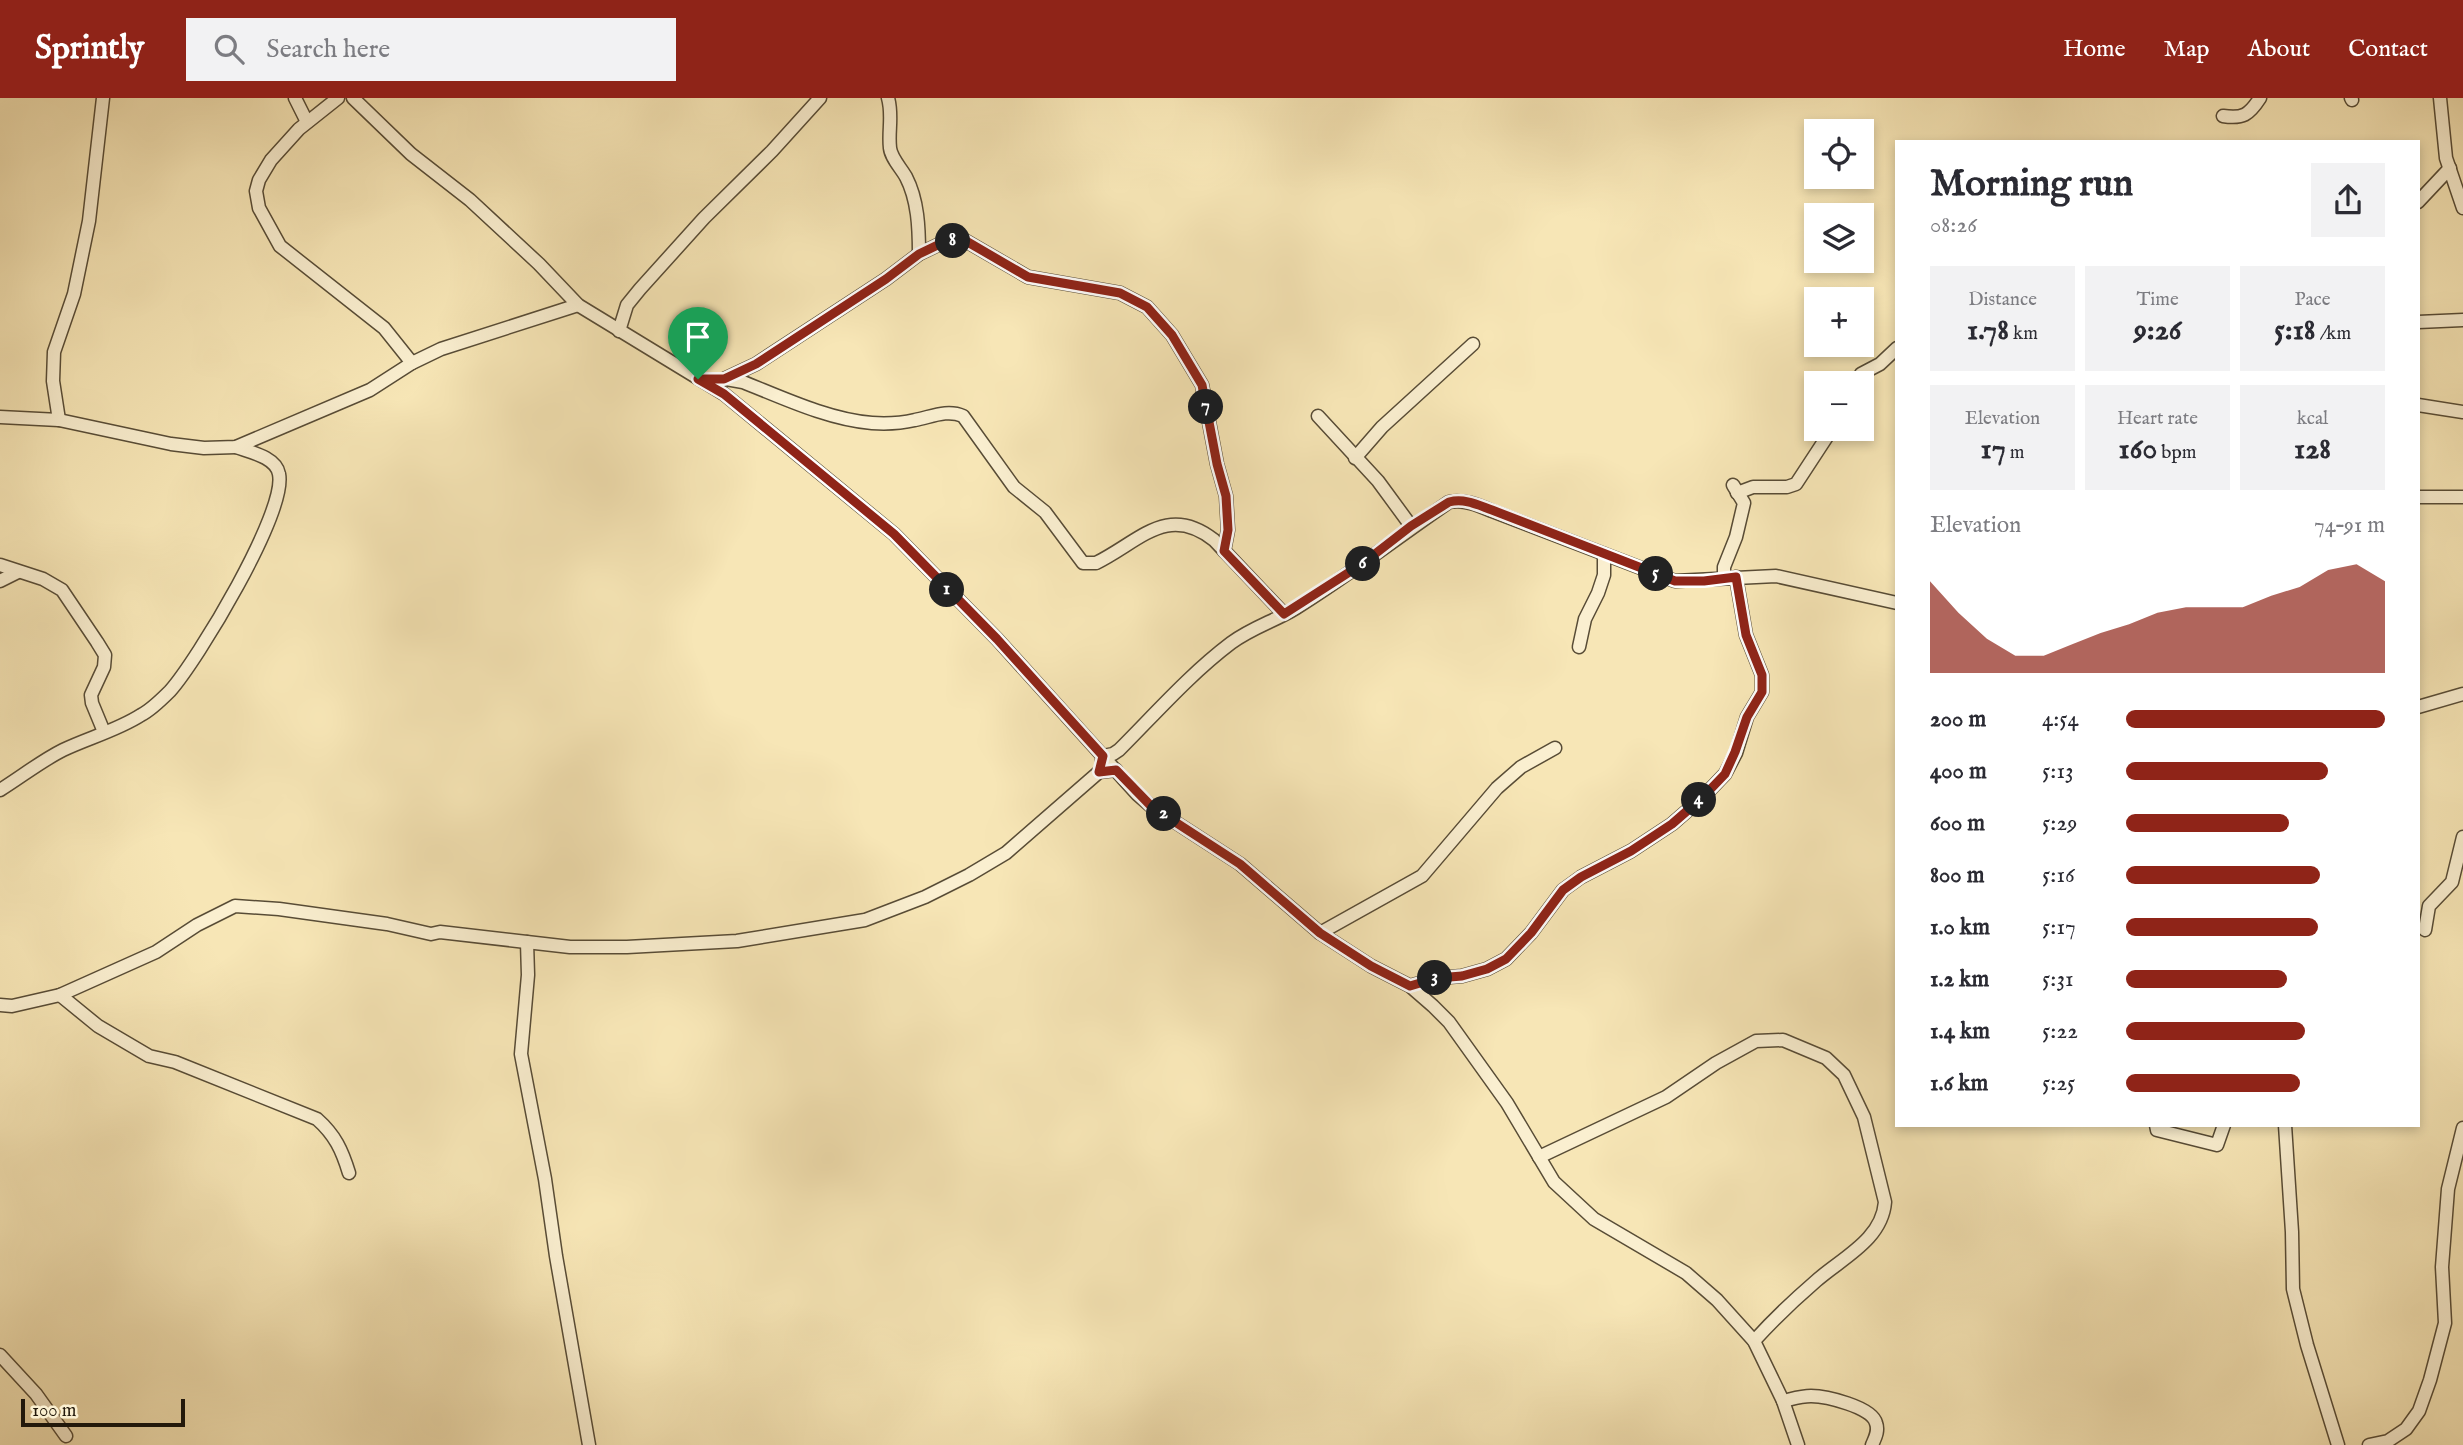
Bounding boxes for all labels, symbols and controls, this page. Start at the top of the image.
search box [186,18,676,81]
text: Sprintly [35,28,144,70]
icon: search [210,30,248,68]
text: Search here [266,33,390,66]
text: Home [2063,34,2126,65]
text: Map [2164,34,2210,65]
text: About [2248,34,2310,65]
text: Contact [2348,34,2428,65]
map controls [1804,119,1874,441]
button: locate [1804,119,1874,189]
text: Morning run [1930,161,2133,209]
button: share [2311,163,2385,237]
button: layers [1804,203,1874,273]
text: 08:26 [1930,211,1977,240]
pin: 8 [936,223,970,258]
text: 8 [949,228,956,252]
button: + [1804,287,1874,357]
text: Distance [1968,288,2037,312]
text: Time [2136,288,2179,312]
text: Pace [2295,288,2330,312]
pin [668,307,728,379]
text: 1.78 [1967,312,2009,350]
text: 9:26 [2134,312,2181,350]
text: 5:18 [2274,312,2316,350]
icon: arrive [679,318,717,356]
text: km [2009,322,2038,346]
text: /km [2316,322,2351,346]
button: − [1804,371,1874,441]
pin: 7 [1188,390,1224,424]
text: 7 [1201,394,1210,418]
text: Elevation [1965,407,2040,431]
text: Heart rate [2117,407,2198,431]
text: kcal [2297,407,2328,431]
text: 17 [1980,431,2006,469]
text: 160 [2119,431,2157,469]
text: 128 [2294,431,2331,469]
text: m [2006,441,2025,465]
text: bpm [2157,441,2196,465]
text: Elevation [1930,511,2021,540]
text: 74–91 m [2314,511,2385,540]
pin: 6 [1346,546,1380,582]
text: 6 [1358,551,1367,575]
pin: 5 [1638,556,1674,592]
text: 5 [1652,561,1659,585]
pin: 1 [930,573,964,608]
text: 1 [943,577,950,601]
text: 200 m [1930,705,1986,734]
text: 4:54 [2042,705,2079,734]
text: 400 m [1930,757,1987,786]
text: 5:13 [2042,757,2074,786]
pin: 4 [1682,782,1716,818]
text: 4 [1694,787,1703,811]
pin: 2 [1146,796,1182,832]
text: 2 [1159,801,1168,825]
text: 600 m [1930,809,1985,838]
text: 5:29 [2042,809,2077,838]
text: 800 m [1930,861,1984,890]
text: 5:16 [2042,861,2075,890]
text: 1.0 km [1930,913,1990,942]
text: 5:17 [2042,913,2076,942]
pin: 3 [1418,960,1452,996]
text: 3 [1431,965,1438,989]
text: 1.2 km [1930,965,1989,994]
text: 5:31 [2042,965,2074,994]
text: 1.4 km [1930,1017,1990,1046]
text: 5:22 [2042,1017,2078,1046]
text: 1.6 km [1930,1069,1988,1098]
text: 5:25 [2042,1069,2075,1098]
scale bar [21,1396,186,1428]
text: 100 m [32,1399,76,1423]

